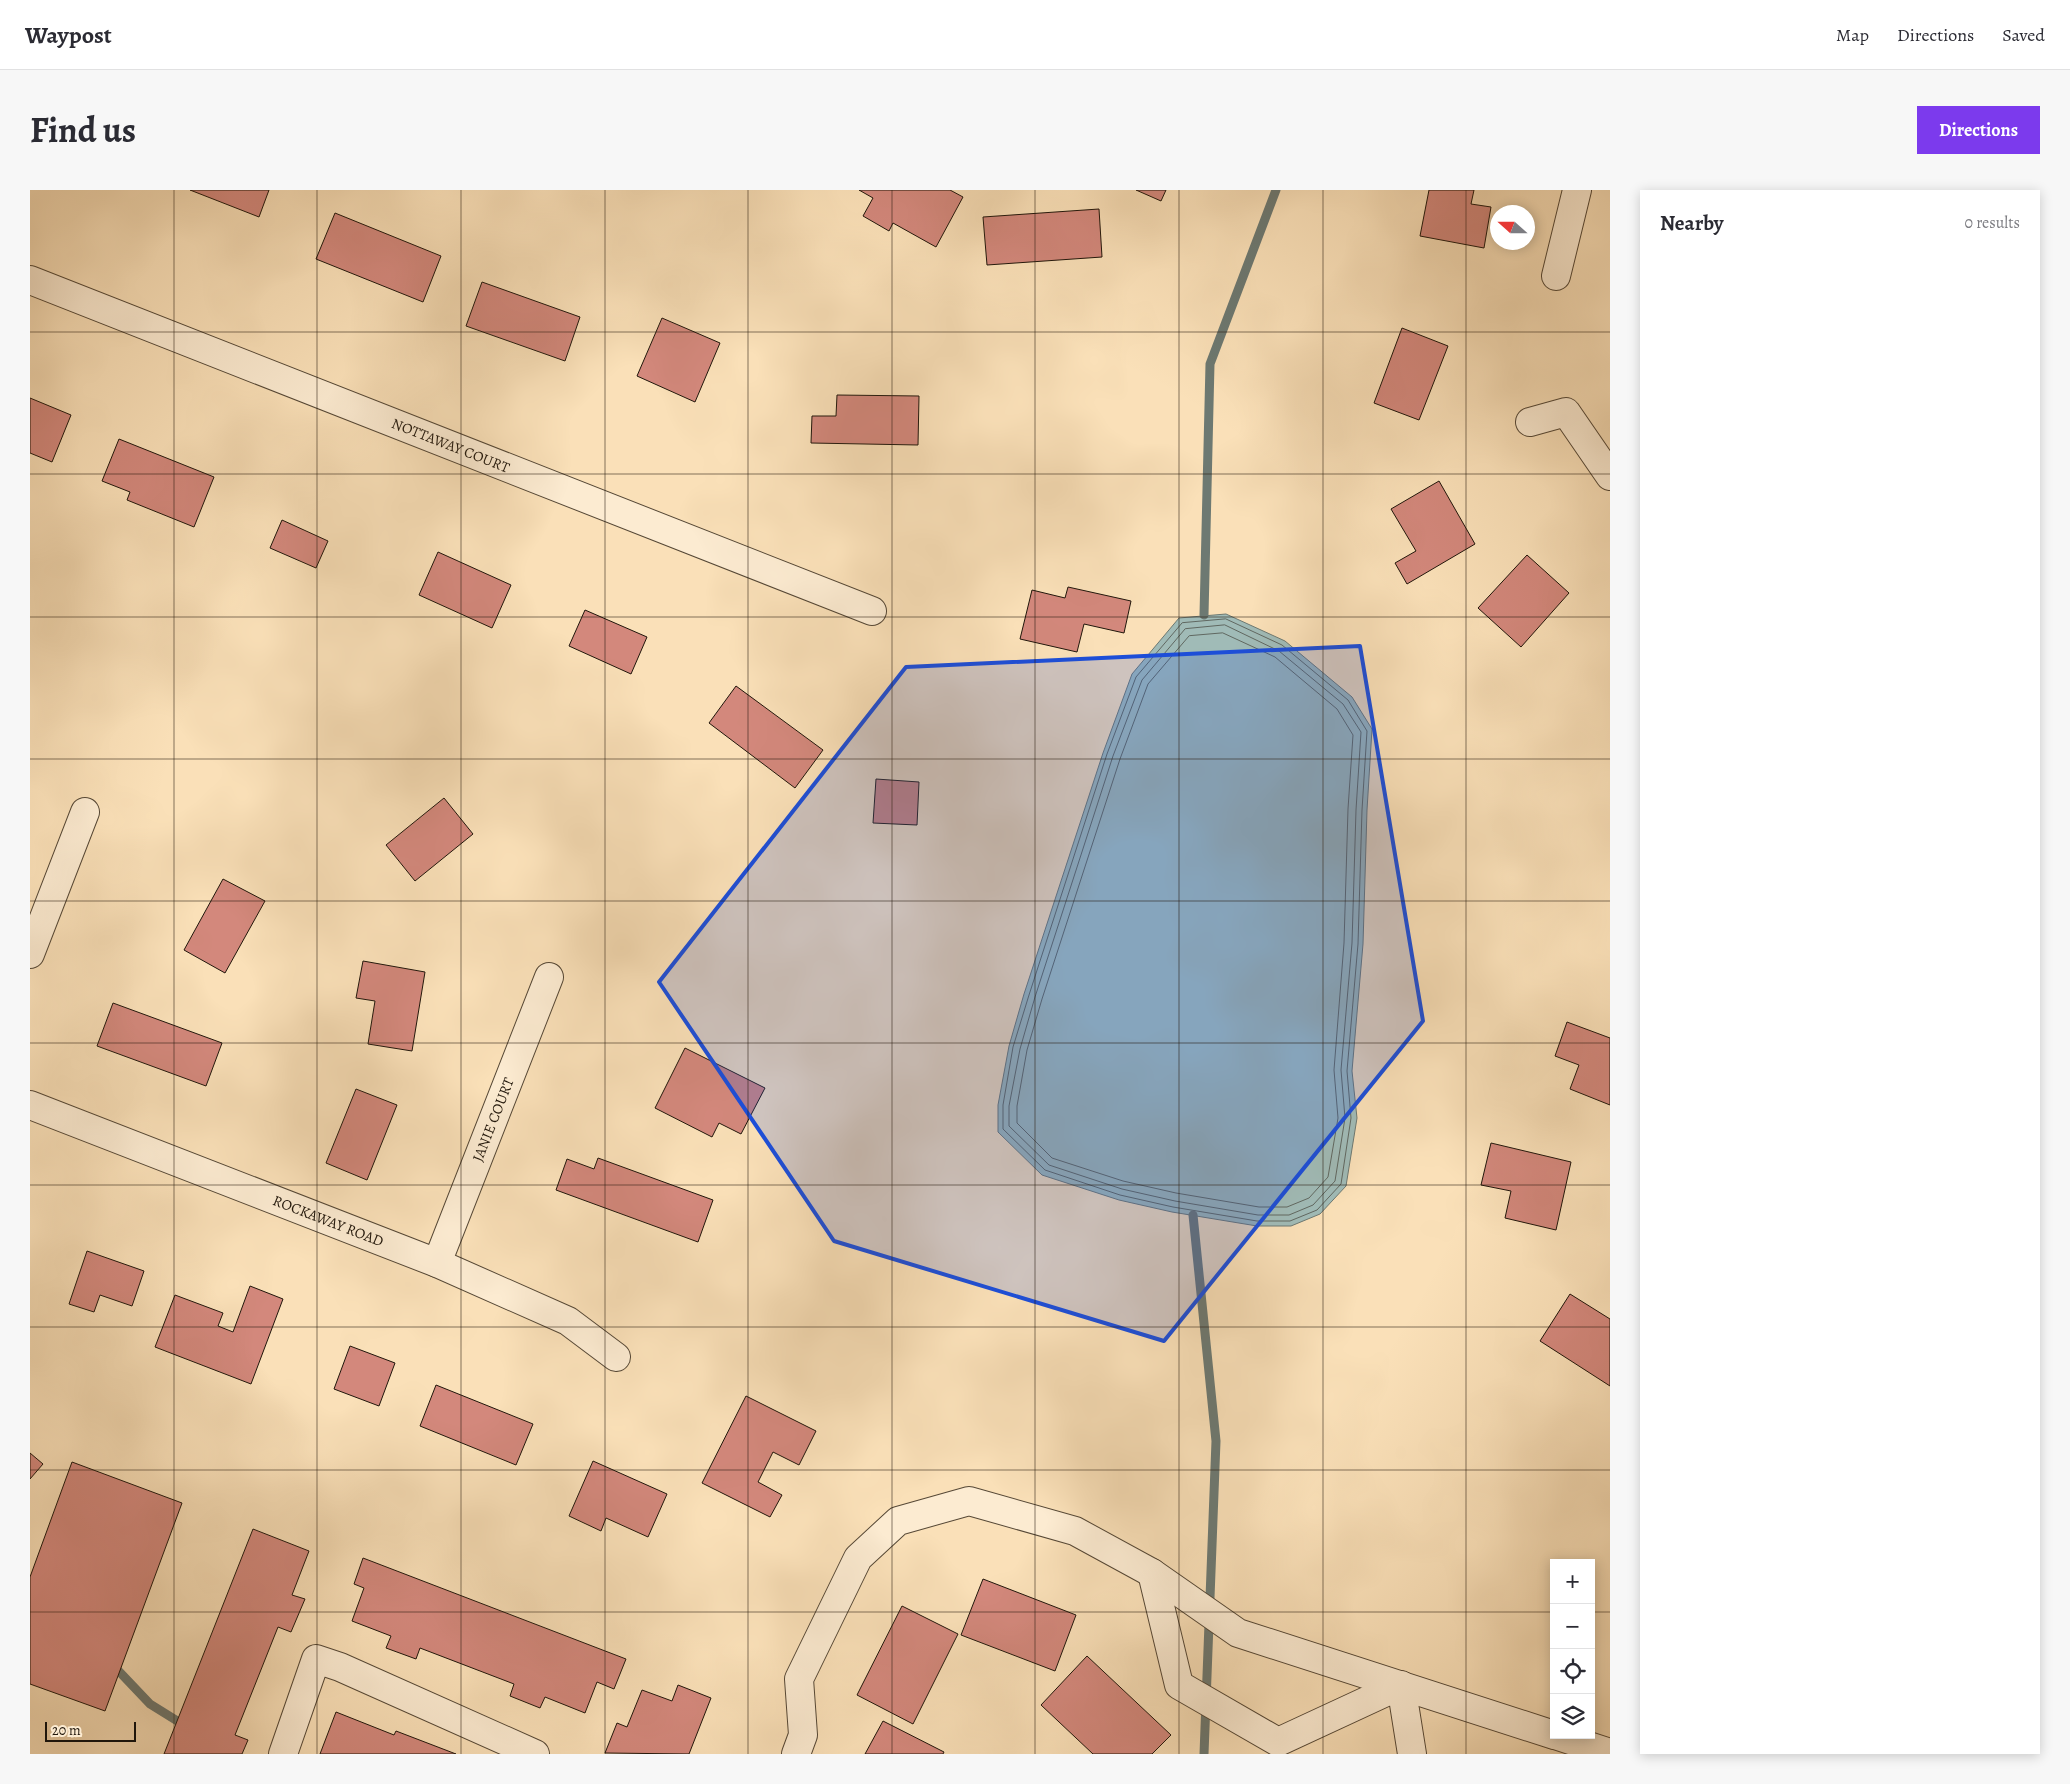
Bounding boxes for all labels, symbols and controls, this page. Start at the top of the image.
text: Waypost [25,19,112,51]
text: Map [1836,23,1869,47]
text: Directions [1897,23,1974,47]
text: Saved [2002,23,2045,47]
text: Find us [30,106,136,154]
button: Directions [1917,106,2040,154]
north arrow [1490,205,1535,250]
text: Nearby [1660,209,1723,237]
text: 0 results [1964,212,2020,234]
street label: NOTTAWAY COURT [389,413,513,478]
street label: JANIE COURT [468,1074,519,1165]
street label: ROCKAWAY ROAD [270,1190,387,1251]
map controls [1550,1559,1595,1739]
button: + [1550,1559,1595,1604]
button: − [1550,1604,1595,1649]
button: locate [1550,1649,1595,1694]
button: layers [1550,1694,1595,1739]
scale bar [45,1719,136,1742]
text: 20 m [52,1721,81,1740]

